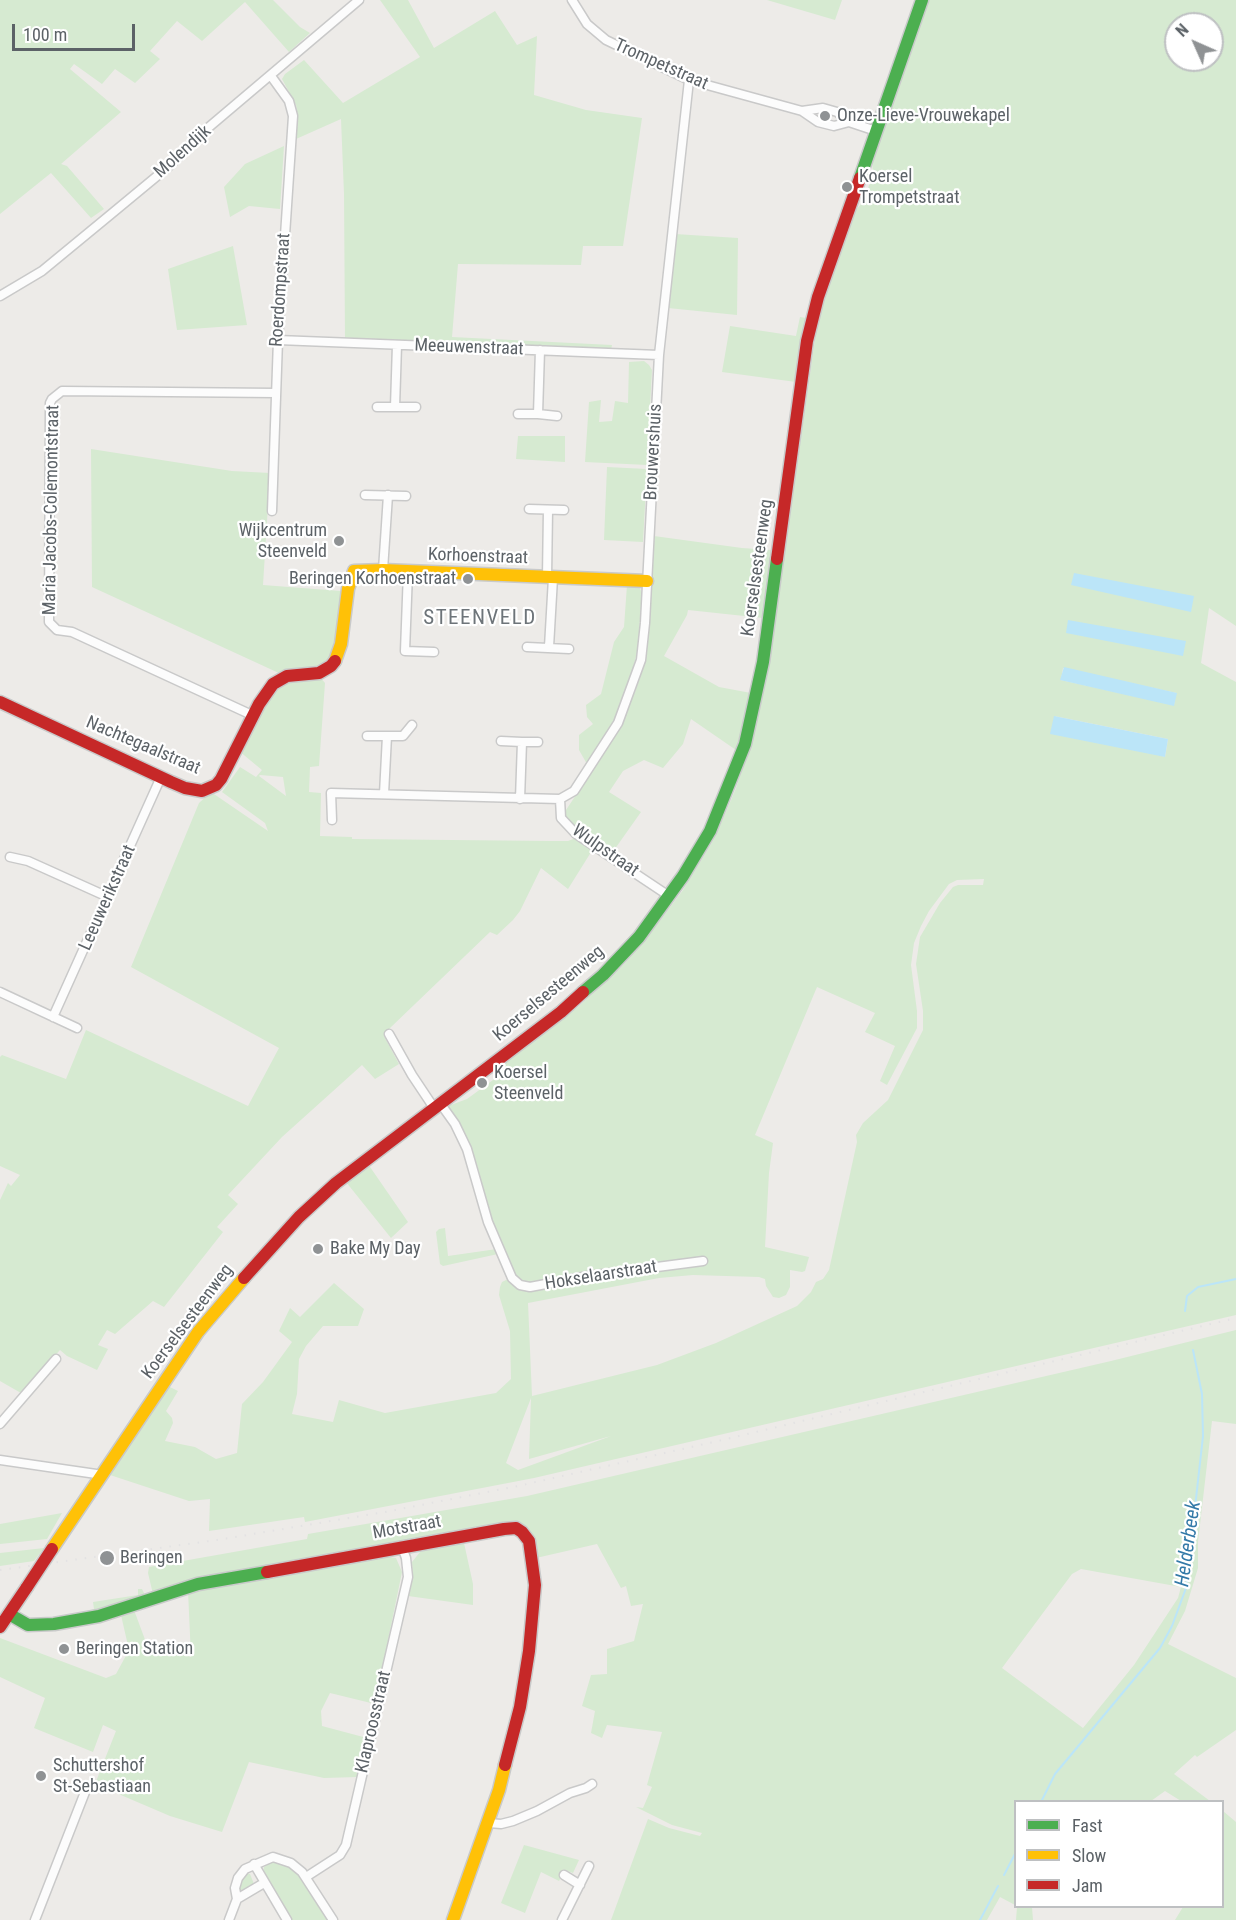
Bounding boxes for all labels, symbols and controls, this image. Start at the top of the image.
scale bar [15,12,138,50]
north arrow [1164,12,1224,72]
text: N [1172,20,1193,41]
text: 100 m [23,24,67,45]
street label: Trompetstraat [611,35,711,95]
place label: Onze-Lieve-Vrouwekapel [837,105,1010,127]
marker: Onze-Lieve-Vrouwekapel [818,109,832,123]
street label: Molendijk [150,121,216,183]
place label: Koersel Trompetstraat [859,166,959,208]
marker: Koersel Trompetstraat [840,180,854,194]
street label: Roerdompstraat [266,232,296,348]
street label: Meeuwenstraat [414,335,524,361]
street label: Brouwershuis [641,403,667,501]
street label: Maria Jacobs-Colemontstraat [39,405,65,615]
street label: Koerselsesteenweg [738,498,778,638]
place label: Wijkcentrum Steenveld [239,520,327,562]
marker: Wijkcentrum Steenveld [332,534,346,548]
street label: Korhoenstraat [428,544,528,570]
place label: Beringen Korhoenstraat [289,568,456,590]
marker: Beringen Korhoenstraat [461,572,475,586]
district label: STEENVELD [423,606,537,632]
street label: Nachtegaalstraat [83,712,203,780]
street label: Wulpstraat [567,820,643,882]
street label: Leeuwerikstraat [75,842,141,954]
street label: Koerselsesteenweg [489,941,609,1047]
place label: Koersel Steenveld [494,1062,563,1104]
marker: Koersel Steenveld [475,1076,489,1090]
place label: Bake My Day [330,1238,420,1260]
marker: Bake My Day [311,1242,325,1256]
street label: Hokselaarstraat [543,1256,659,1296]
street label: Koerselsesteenweg [138,1260,238,1384]
water label: Helderbeek [1171,1499,1207,1589]
street label: Motstraat [371,1511,443,1545]
place label: Beringen [120,1547,183,1569]
marker: Beringen [98,1549,116,1567]
place label: Beringen Station [76,1638,193,1660]
marker: Beringen Station [57,1642,71,1656]
street label: Klaproosstraat [352,1669,396,1775]
place label: Schuttershof St-Sebastiaan [53,1755,151,1798]
marker: Schuttershof St-Sebastiaan [34,1769,48,1783]
legend [1014,1800,1224,1908]
text: Fast [1072,1815,1103,1836]
text: Slow [1072,1845,1106,1866]
text: Jam [1072,1875,1103,1896]

